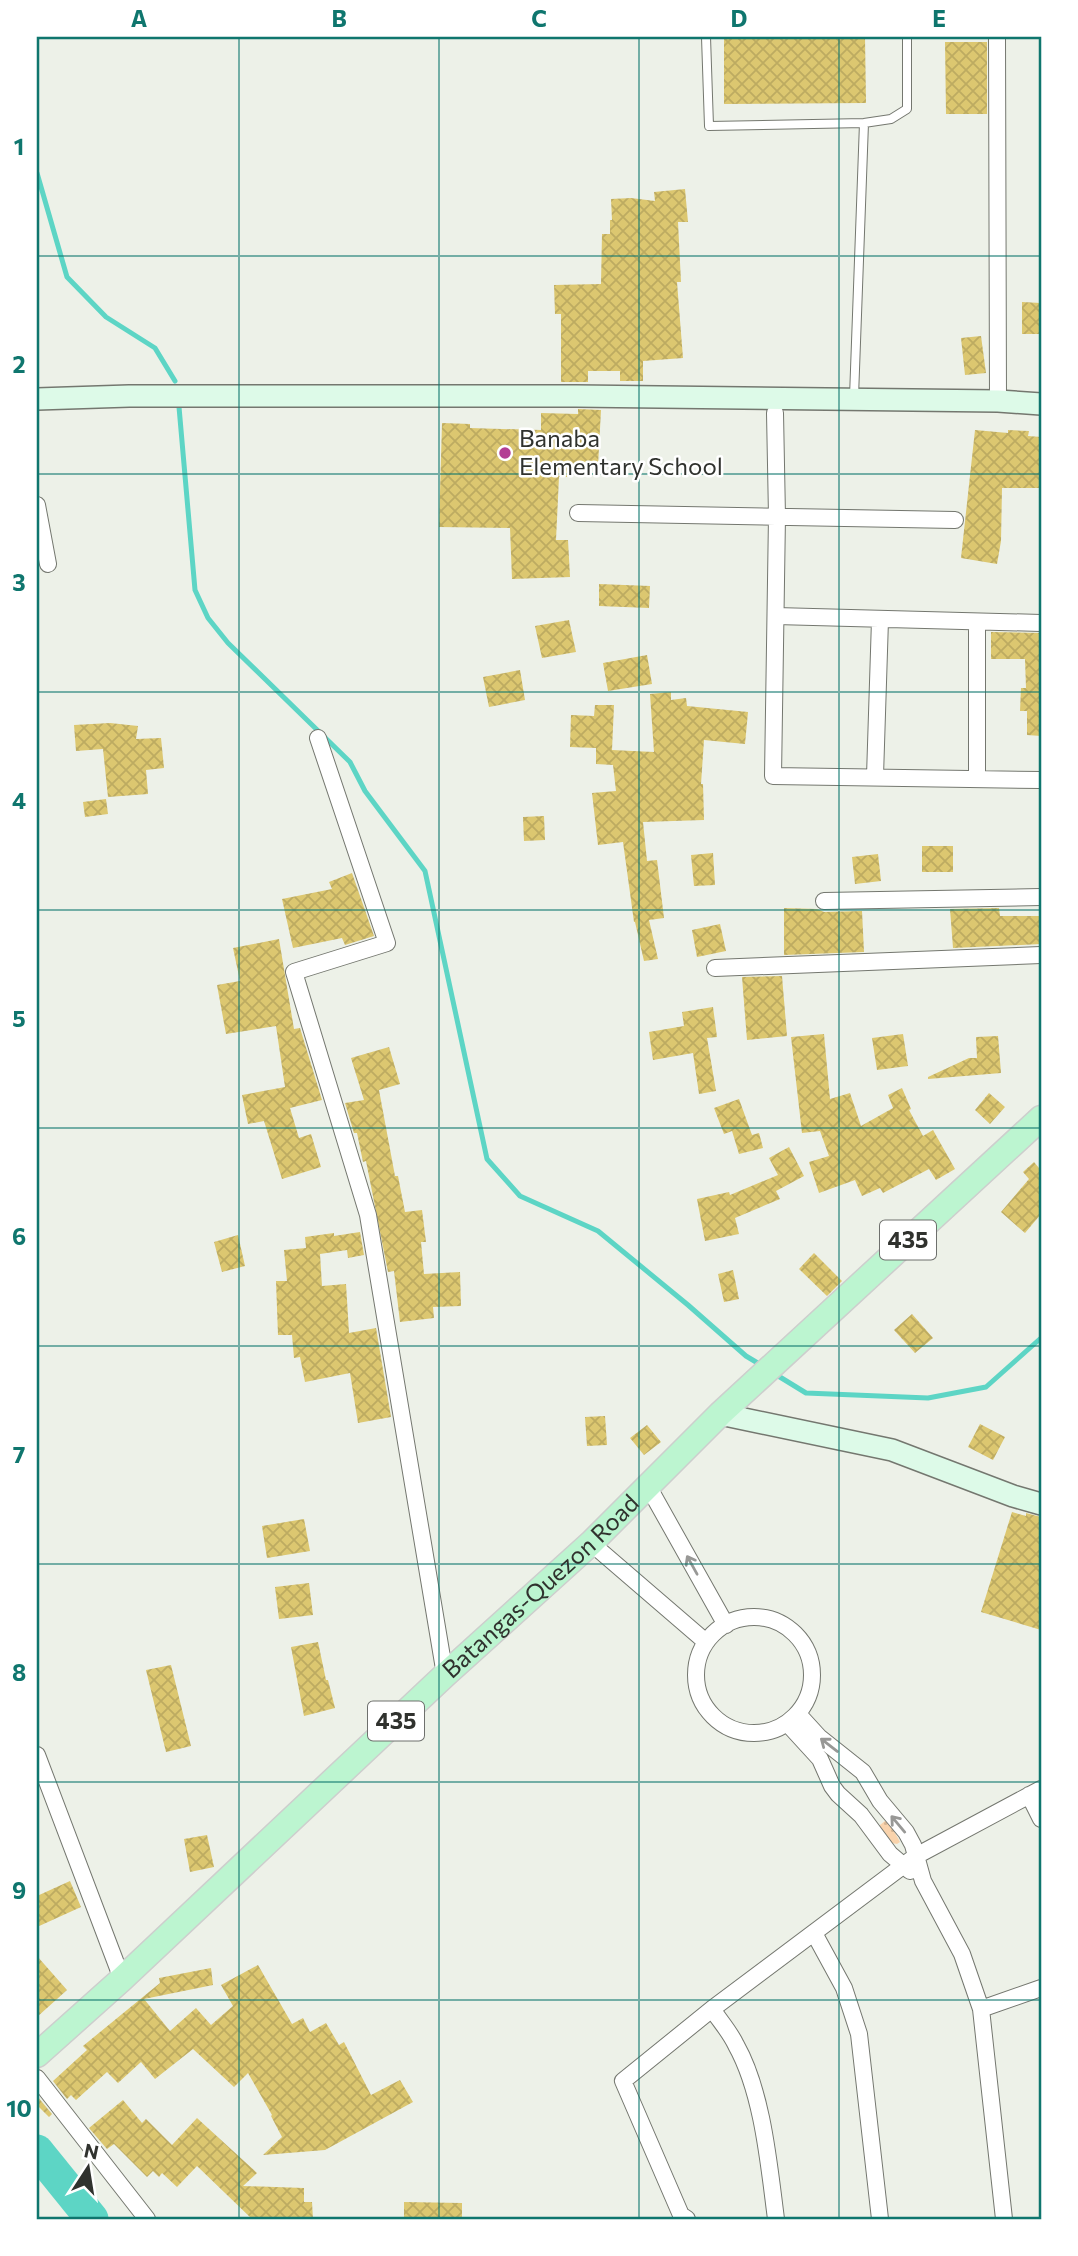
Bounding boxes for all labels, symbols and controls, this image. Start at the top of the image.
text: A [131,4,148,32]
text: B [331,4,347,32]
text: C [531,4,547,32]
text: D [731,4,748,32]
text: E [932,4,946,32]
text: 1 [14,132,24,160]
text: 2 [12,350,26,378]
place label: Banaba Elementary School [519,423,723,480]
marker: Banaba Elementary School [497,445,513,461]
text: 3 [12,568,26,596]
text: 4 [12,786,26,814]
text: 5 [12,1004,26,1032]
road number: 435 [880,1220,936,1260]
text: 6 [12,1222,26,1250]
text: 7 [13,1440,25,1468]
street label: Batangas-Quezon Road [436,1488,644,1683]
one-way arrow [685,1555,698,1576]
text: 8 [12,1658,26,1686]
road number: 435 [368,1702,424,1740]
one-way arrow [820,1738,839,1753]
one-way arrow [891,1816,906,1834]
text: 9 [12,1876,26,1904]
text: 10 [6,2094,32,2122]
north arrow [52,2134,122,2204]
text: N [82,2138,101,2164]

